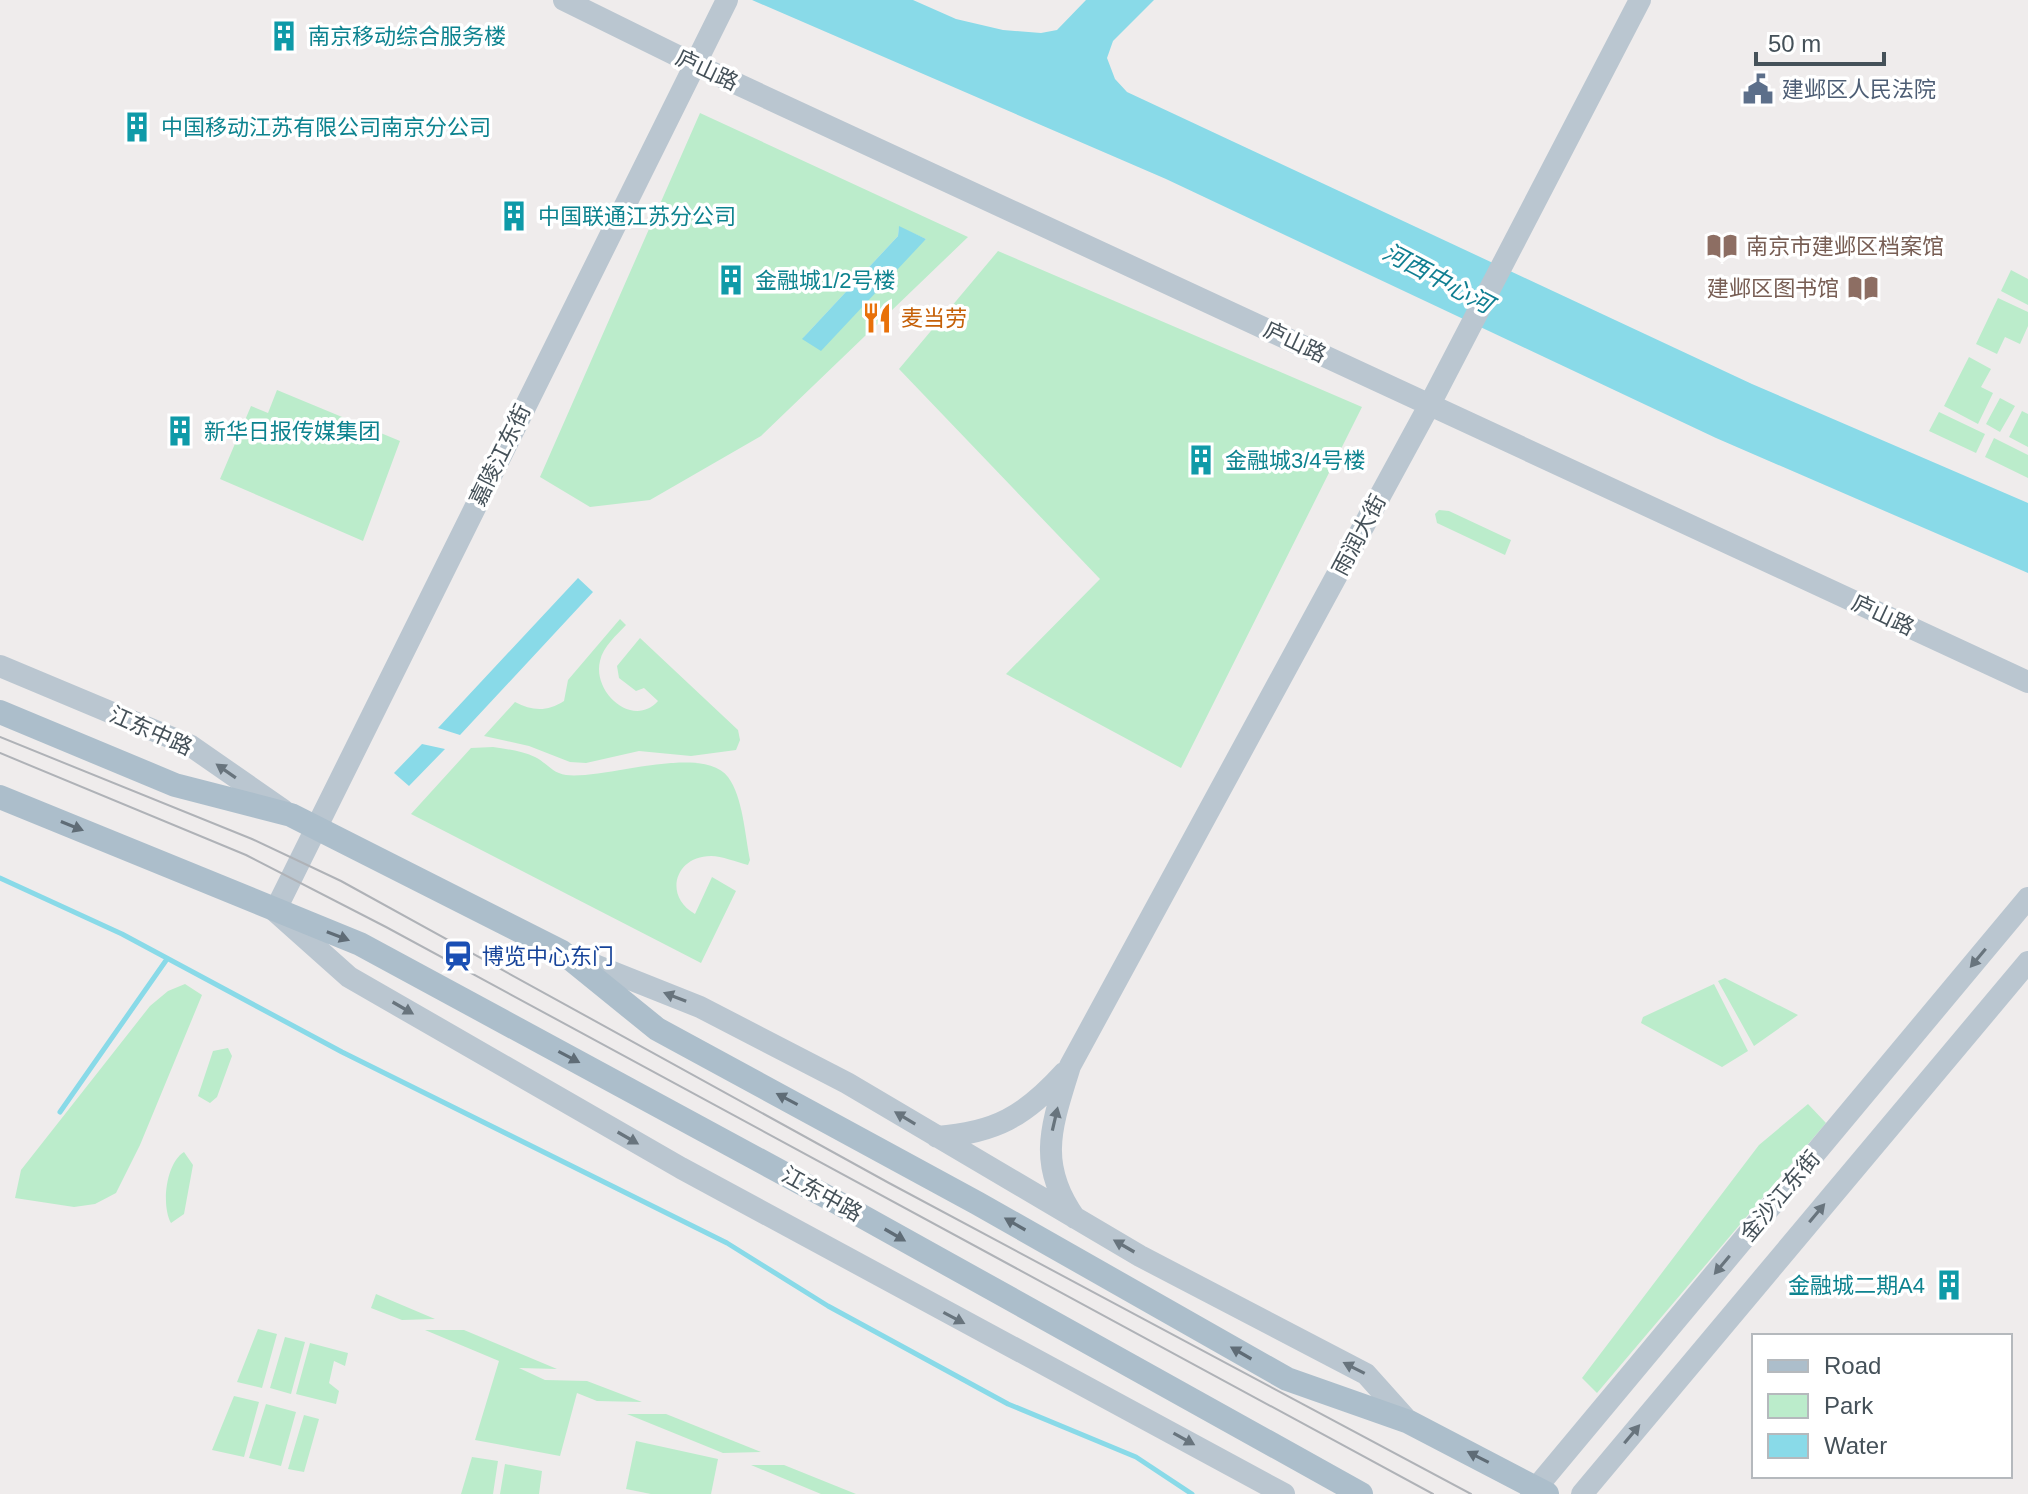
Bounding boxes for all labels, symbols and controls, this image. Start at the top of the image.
scale bar [1756,16,1884,66]
building icon: 南京移动综合服务楼 [267,19,301,53]
place label: 南京移动综合服务楼 [308,24,506,49]
text: 50 m [1768,30,1821,57]
street label: 庐山路 [672,45,742,95]
public building icon: 建邺区人民法院 [1741,72,1775,106]
place label: 建邺区人民法院 [1782,77,1936,102]
building icon: 中国移动江苏有限公司南京分公司 [120,110,154,144]
place label: 中国移动江苏有限公司南京分公司 [161,115,491,140]
building icon: 中国联通江苏分公司 [497,199,531,233]
place label: 中国联通江苏分公司 [538,204,736,229]
library icon: 南京市建邺区档案馆 [1705,229,1739,263]
place label: 南京市建邺区档案馆 [1746,234,1944,259]
water label: 河西中心河 [1379,238,1501,320]
building icon: 金融城1/2号楼 [714,263,748,297]
place label: 金融城1/2号楼 [755,268,896,293]
library icon: 建邺区图书馆 [1846,271,1880,305]
place label: 建邺区图书馆 [1707,276,1839,301]
restaurant icon: 麦当劳 [860,301,894,335]
place label: 麦当劳 [901,306,967,331]
street label: 庐山路 [1260,317,1330,367]
street label: 嘉陵江东街 [465,400,535,510]
building icon: 新华日报传媒集团 [163,414,197,448]
place label: 新华日报传媒集团 [204,419,380,444]
building icon: 金融城3/4号楼 [1184,443,1218,477]
place label: 金融城3/4号楼 [1225,448,1366,473]
street label: 雨润大街 [1327,490,1391,580]
street label: 庐山路 [1848,590,1918,640]
street label: 江东中路 [106,702,196,760]
one-way arrow [216,764,237,779]
one-way arrow [60,820,84,833]
one-way arrow [327,930,351,943]
station icon: 博览中心东门 [441,939,475,973]
place label: 博览中心东门 [482,944,614,969]
one-way arrow [1970,948,1987,968]
one-way arrow [663,990,687,1003]
one-way arrow [392,1001,414,1015]
one-way arrow [557,1050,580,1063]
one-way arrow [776,1093,798,1107]
one-way arrow [1049,1106,1061,1131]
one-way arrow [894,1111,916,1125]
one-way arrow [617,1131,640,1145]
street label: 金沙江东街 [1735,1146,1825,1246]
street label: 江东中路 [777,1162,867,1226]
one-way arrow [1808,1204,1825,1224]
one-way arrow [1004,1217,1026,1231]
one-way arrow [884,1228,906,1242]
one-way arrow [1113,1239,1135,1253]
one-way arrow [1714,1255,1731,1275]
building icon: 金融城二期A4 [1932,1268,1966,1302]
place label: 金融城二期A4 [1788,1273,1925,1298]
one-way arrow [943,1311,966,1324]
legend [1752,1334,2012,1478]
one-way arrow [1230,1346,1252,1360]
text: Road [1824,1352,1881,1379]
one-way arrow [1342,1361,1365,1374]
text: Park [1824,1392,1874,1419]
one-way arrow [1623,1424,1640,1444]
one-way arrow [1173,1432,1195,1446]
text: Water [1824,1432,1887,1459]
one-way arrow [1467,1451,1489,1465]

